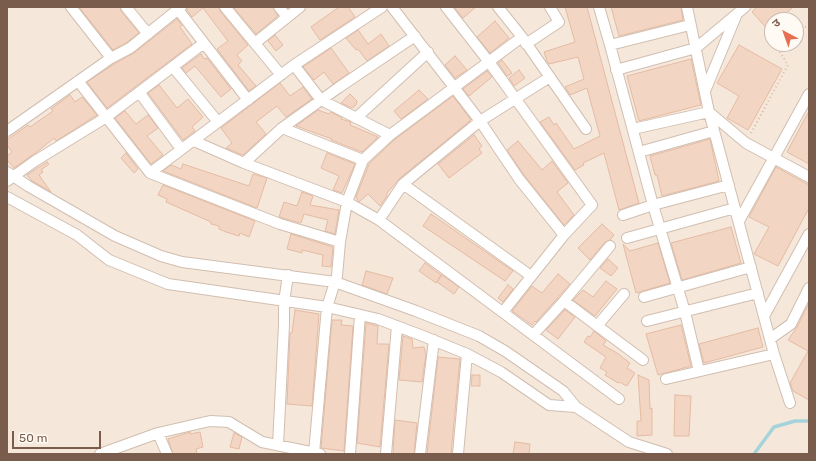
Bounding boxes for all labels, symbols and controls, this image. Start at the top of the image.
north arrow [764,12,804,52]
text: उ [770,16,783,30]
scale bar [14,423,103,449]
text: 50 m [19,431,47,445]

